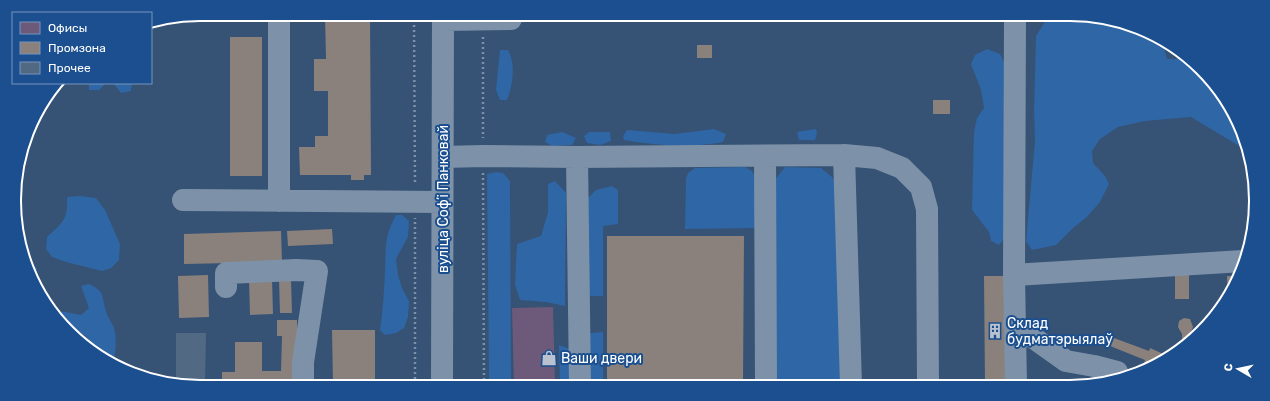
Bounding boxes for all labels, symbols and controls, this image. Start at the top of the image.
legend [12,12,152,84]
text: Офисы [48,21,87,35]
text: Промзона [48,41,106,55]
text: Прочее [48,61,91,75]
street label: вуліца Софʼі Панковай [435,125,452,273]
place label: Склад будматэрыялаў [1007,315,1113,348]
building icon: Склад будматэрыялаў [986,322,1004,340]
shop icon: Ваши двери [540,349,558,367]
north arrow [1218,349,1258,389]
place label: Ваши двери [561,350,642,367]
text: С [1222,362,1236,372]

